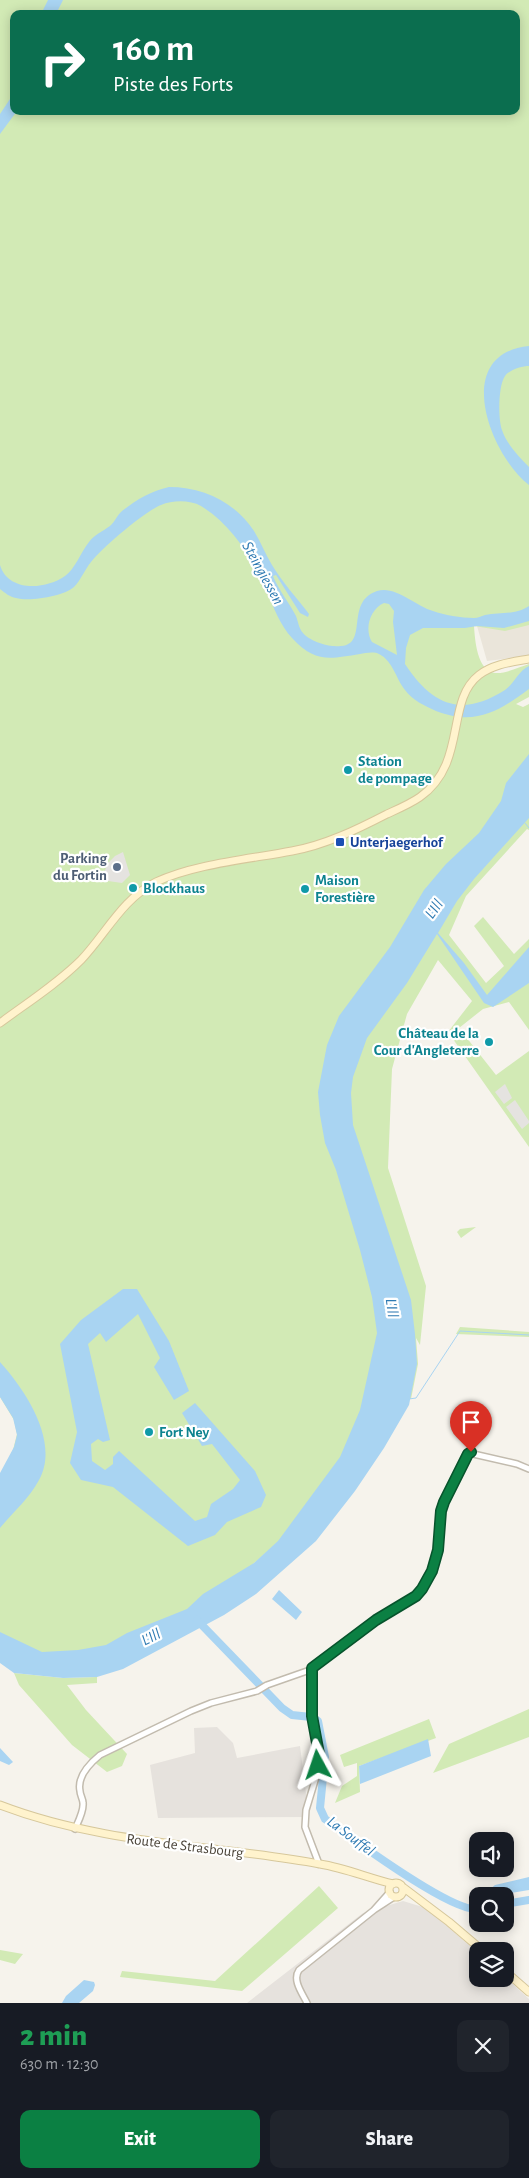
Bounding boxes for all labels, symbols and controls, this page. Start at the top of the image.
icon: right [30,30,95,95]
text: 160 m [113,32,194,67]
text: Piste des Forts [113,73,233,95]
water label: Steingiessen [239,539,287,607]
place label: Station de pompage [358,754,432,786]
marker: Station de pompage [342,764,354,776]
place label: Unterjaegerhof [350,835,444,850]
marker: Unterjaegerhof [334,836,346,848]
place label: Parking du Fortin [53,851,107,883]
marker: Parking du Fortin [111,861,123,873]
place label: Maison Forestière [315,873,375,905]
place label: Blockhaus [143,881,205,896]
marker: Blockhaus [127,882,139,894]
marker: Maison Forestière [299,883,311,895]
water label: L'Ill [422,896,446,922]
place label: Château de la Cour d'Angleterre [374,1026,479,1058]
marker: Château de la Cour d'Angleterre [483,1036,495,1048]
water label: L'Ill [383,1297,401,1319]
pin [450,1401,492,1452]
icon: arrive [457,1408,485,1436]
place label: Fort Ney [159,1425,210,1440]
marker: Fort Ney [143,1426,155,1438]
water label: L'Ill [139,1626,163,1648]
position arrow [291,1738,343,1790]
water label: La Souffel [324,1813,378,1859]
street label: Route de Strasbourg [126,1831,245,1861]
map controls [469,1832,514,1987]
button: sound [469,1832,514,1877]
button: search [469,1887,514,1932]
button: layers [469,1942,514,1987]
button: close [457,2020,509,2072]
text: 2 min [20,2021,87,2051]
text: 630 m · 12:30 [20,2056,98,2072]
button: Exit [20,2110,260,2168]
button: Share [270,2110,509,2168]

